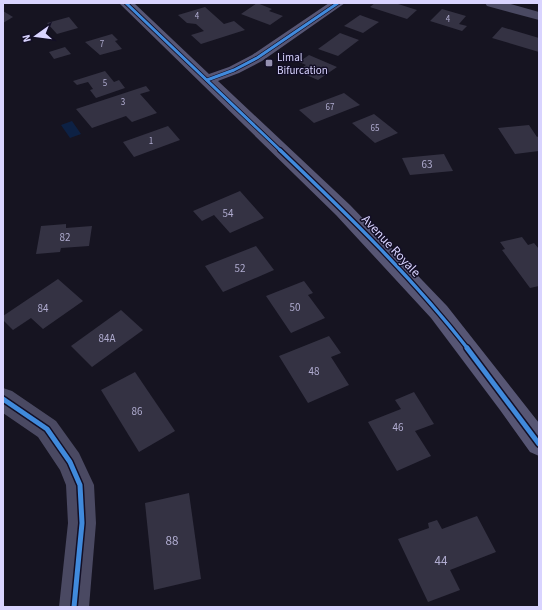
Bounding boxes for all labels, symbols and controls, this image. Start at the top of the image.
house number: 4 [195,10,200,23]
house number: 4 [446,13,451,26]
north arrow [16,16,56,56]
text: N [19,33,35,44]
house number: 7 [100,38,105,51]
place label: Limal Bifurcation [277,50,328,78]
marker: Limal Bifurcation [264,58,274,68]
house number: 5 [103,77,108,90]
house number: 3 [121,96,126,109]
house number: 67 [326,101,335,114]
house number: 65 [371,122,380,135]
house number: 1 [149,135,153,148]
house number: 63 [422,157,432,172]
house number: 54 [223,206,234,221]
street label: Avenue Royale [357,211,425,281]
house number: 82 [60,230,70,245]
house number: 52 [235,261,245,276]
house number: 50 [290,300,300,315]
house number: 84 [38,301,49,316]
house number: 84A [99,331,115,346]
house number: 48 [309,364,320,379]
house number: 86 [132,404,143,419]
house number: 46 [393,420,404,435]
house number: 88 [166,532,178,550]
house number: 44 [435,552,448,570]

